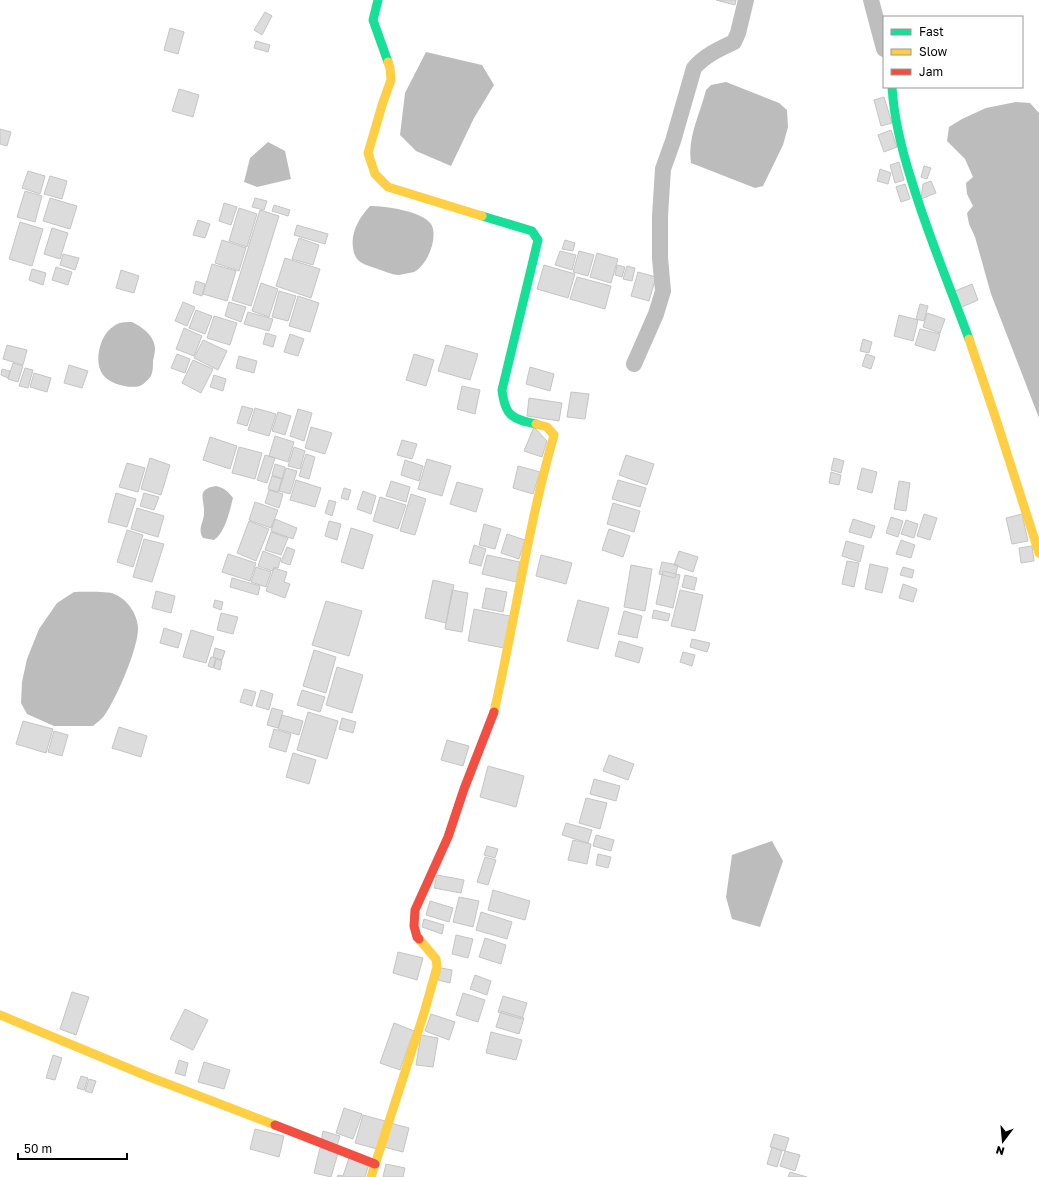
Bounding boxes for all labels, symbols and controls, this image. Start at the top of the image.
legend [883,16,1023,88]
text: Fast [919,24,944,39]
text: Slow [919,44,947,59]
text: Jam [919,64,943,79]
north arrow [983,1121,1023,1161]
scale bar [18,1135,127,1161]
text: 50 m [24,1141,52,1156]
text: N [994,1144,1006,1158]

